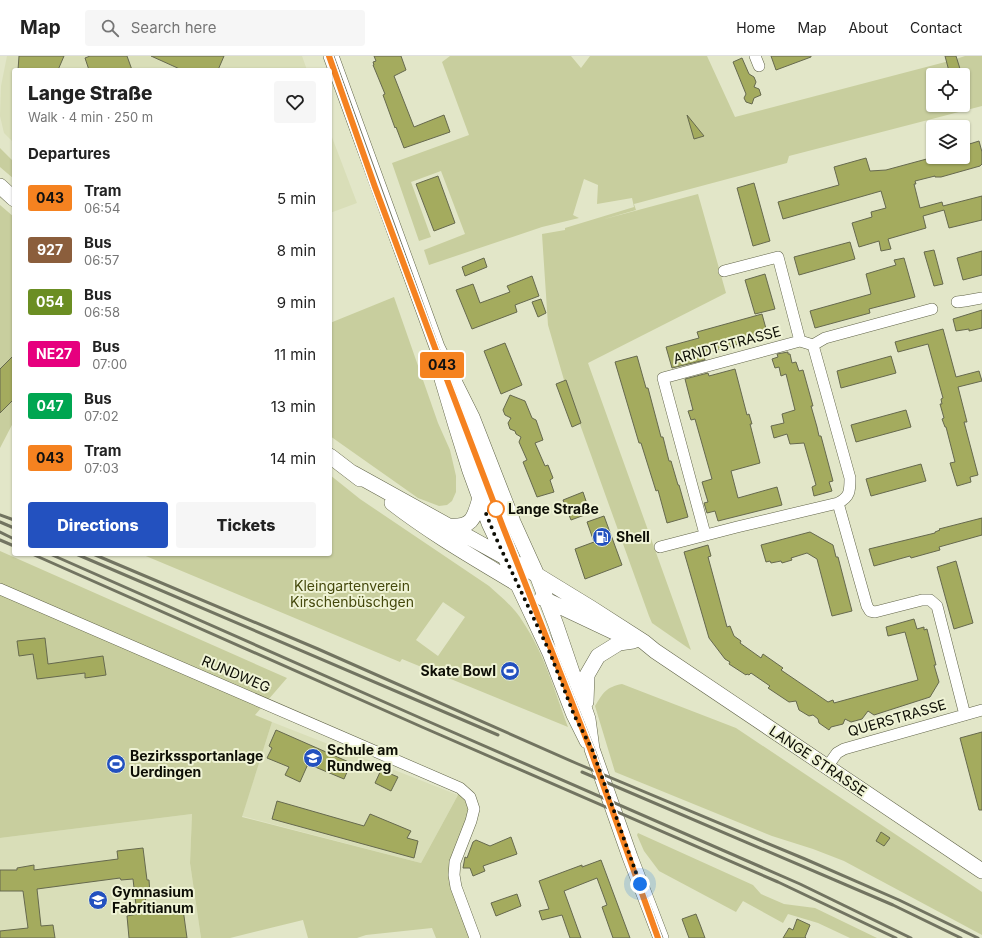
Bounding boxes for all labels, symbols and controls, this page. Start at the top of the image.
search box [85,10,365,46]
text: Map [20,16,61,39]
icon: search [99,17,121,39]
text: Search here [131,18,216,37]
text: Home [736,19,775,36]
text: Map [797,19,827,36]
text: About [849,19,888,36]
text: Contact [910,19,962,36]
map controls [926,68,970,164]
button: locate [926,68,970,112]
button: heart [274,81,316,123]
text: Lange Straße [28,82,153,105]
text: Walk · 4 min · 250 m [28,109,153,125]
button: layers [926,120,970,164]
text: Departures [28,144,110,163]
text: Tram [84,181,121,200]
text: 043 [36,189,64,206]
text: 5 min [277,189,316,208]
text: 06:54 [84,200,120,216]
text: Bus [84,233,112,252]
text: 927 [37,241,63,258]
text: 8 min [277,241,316,260]
text: 06:57 [84,252,119,268]
text: Bus [84,285,112,304]
text: 054 [36,293,64,310]
text: 9 min [277,293,316,312]
text: 06:58 [84,304,120,320]
street label: ARNDTSTRASSE [671,322,783,367]
text: Bus [92,337,120,356]
text: NE27 [36,345,72,362]
text: 11 min [274,345,316,364]
line badge: 043 [419,352,465,378]
text: 07:00 [92,356,127,372]
text: 043 [428,356,456,373]
text: Bus [84,389,112,408]
text: 047 [36,397,64,414]
text: 13 min [271,397,316,416]
text: 07:02 [84,408,119,424]
text: Tram [84,441,121,460]
text: 043 [36,449,64,466]
text: 14 min [270,449,316,468]
text: 07:03 [84,460,119,476]
marker: Lange Straße [487,500,505,518]
place label: Lange Straße [508,500,599,517]
button: Directions [28,502,168,548]
button: Tickets [176,502,316,548]
fuel station icon: Shell [591,526,613,548]
place label: Shell [616,528,650,545]
park label: Kleingartenverein Kirschenbüschgen [290,577,414,610]
street label: RUNDWEG [199,652,273,696]
sports icon: Skate Bowl [499,660,521,682]
place label: Skate Bowl [421,662,496,679]
street label: QUERSTRASSE [846,695,948,740]
street label: LANGE STRASSE [766,722,870,800]
place label: Schule am Rundweg [327,741,398,774]
place label: Bezirkssportanlage Uerdingen [130,747,263,780]
school or university icon: Schule am Rundweg [302,747,324,769]
sports icon: Bezirkssportanlage Uerdingen [105,753,127,775]
your location [630,874,650,894]
place label: Gymnasium Fabritianum [112,883,194,916]
school or university icon: Gymnasium Fabritianum [87,889,109,911]

